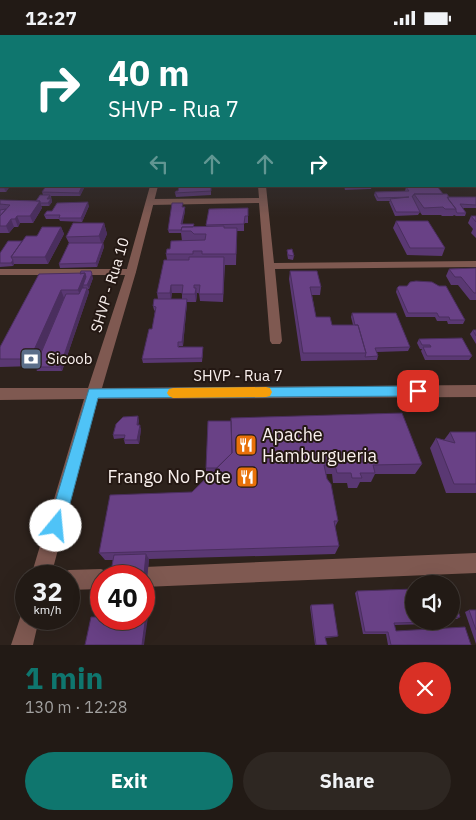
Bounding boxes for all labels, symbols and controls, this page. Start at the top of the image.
text: 12:27 [25,6,77,30]
text: 40 m [108,50,190,96]
icon: right [25,55,90,120]
text: SHVP - Rua 7 [108,94,239,123]
icon: left [145,150,173,178]
icon: ahead [198,150,226,178]
icon: ahead [251,150,279,178]
icon: right [304,150,332,178]
street label: SHVP - Rua 10 [86,235,133,335]
bank icon: Sicoob [19,347,43,371]
place label: Sicoob [47,349,92,368]
street label: SHVP - Rua 7 [193,366,283,385]
pin [397,370,439,412]
icon: arrive [404,377,432,405]
place label: Apache Hamburgueria [262,423,378,467]
restaurant icon: Apache Hamburgueria [234,433,258,457]
place label: Frango No Pote [107,465,231,488]
restaurant icon: Frango No Pote [235,465,259,489]
position arrow [29,499,81,551]
speed limit sign: 40 [90,565,155,630]
text: 32 [32,575,63,608]
map controls [405,575,460,630]
button: sound [405,575,460,630]
text: km/h [33,602,62,617]
text: 1 min [25,658,103,697]
button: close [399,662,451,714]
text: 130 m · 12:28 [25,697,127,717]
button: Exit [25,752,233,810]
button: Share [243,752,451,810]

